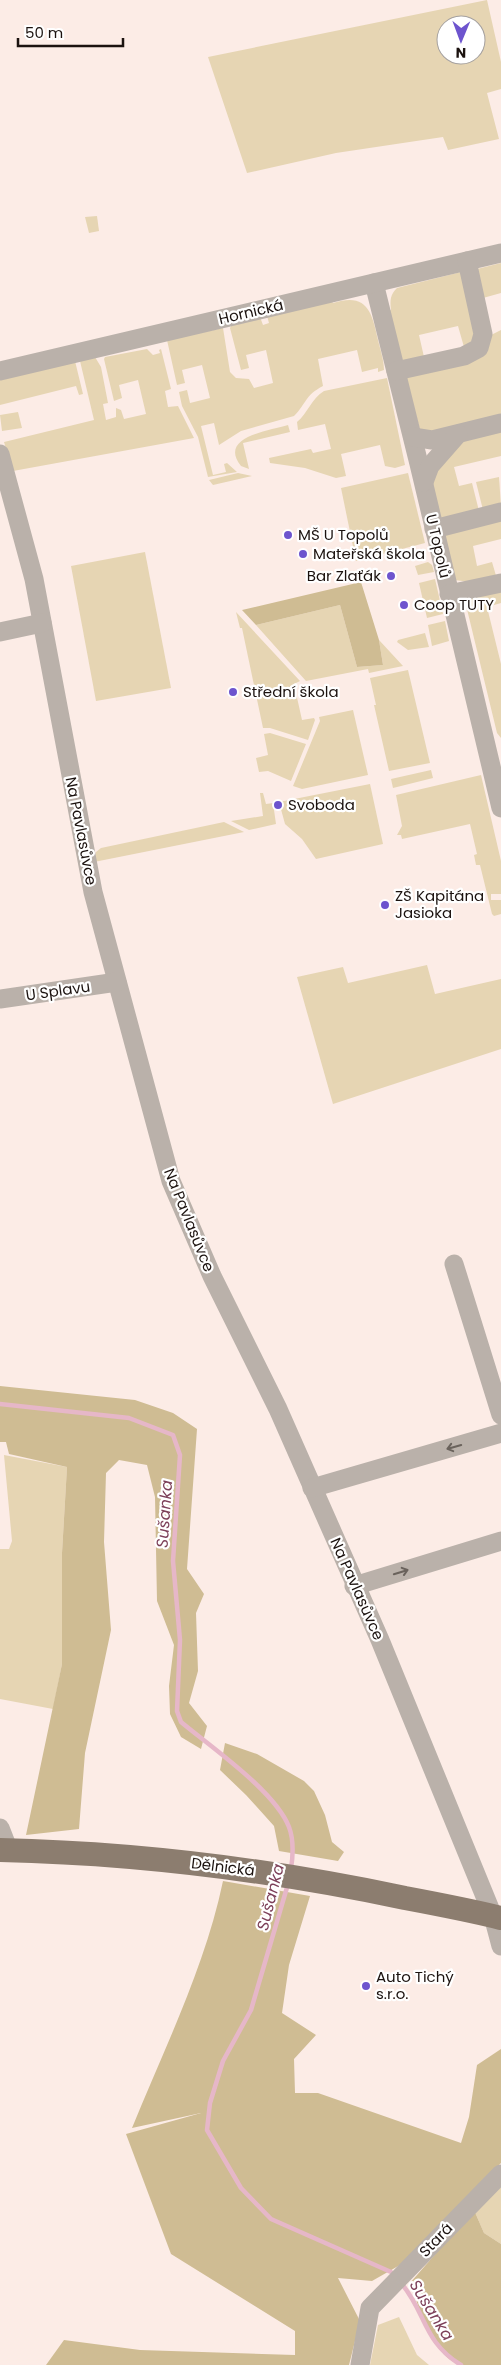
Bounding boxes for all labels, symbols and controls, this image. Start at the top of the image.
scale bar [18,15,122,47]
north arrow [436,15,486,65]
text: 50 m [25,22,63,43]
text: N [455,43,466,63]
street label: Hornická [216,294,285,329]
street label: U Topolů [421,512,456,580]
place label: MŠ U Topolů [298,524,389,545]
marker: MŠ U Topolů [282,529,294,541]
place label: Mateřská škola [313,543,425,564]
marker: Mateřská škola [297,548,309,560]
place label: Bar Zlaťák [307,565,381,586]
marker: Bar Zlaťák [385,570,397,582]
place label: Coop TUTY [414,594,494,615]
marker: Coop TUTY [398,599,410,611]
place label: Střední škola [243,681,339,702]
marker: Střední škola [227,686,239,698]
street label: Na Pavlasůvce [61,775,102,887]
place label: Svoboda [288,794,355,815]
marker: Svoboda [272,799,284,811]
place label: ZŠ Kapitána Jasioka [395,885,484,923]
marker: ZŠ Kapitána Jasioka [379,899,391,911]
street label: U Splavu [24,976,92,1005]
street label: Na Pavlasůvce [159,1165,220,1275]
one-way arrow [447,1442,463,1452]
water label: Sušanka [151,1479,178,1549]
street label: Na Pavlasůvce [325,1534,389,1643]
one-way arrow [393,1566,409,1576]
street label: Dělnická [190,1852,256,1881]
water label: Sušanka [251,1861,290,1933]
place label: Auto Tichý s.r.o. [376,1966,454,2004]
marker: Auto Tichý s.r.o. [360,1980,372,1992]
street label: Stará [414,2218,457,2261]
water label: Sušanka [404,2275,459,2345]

